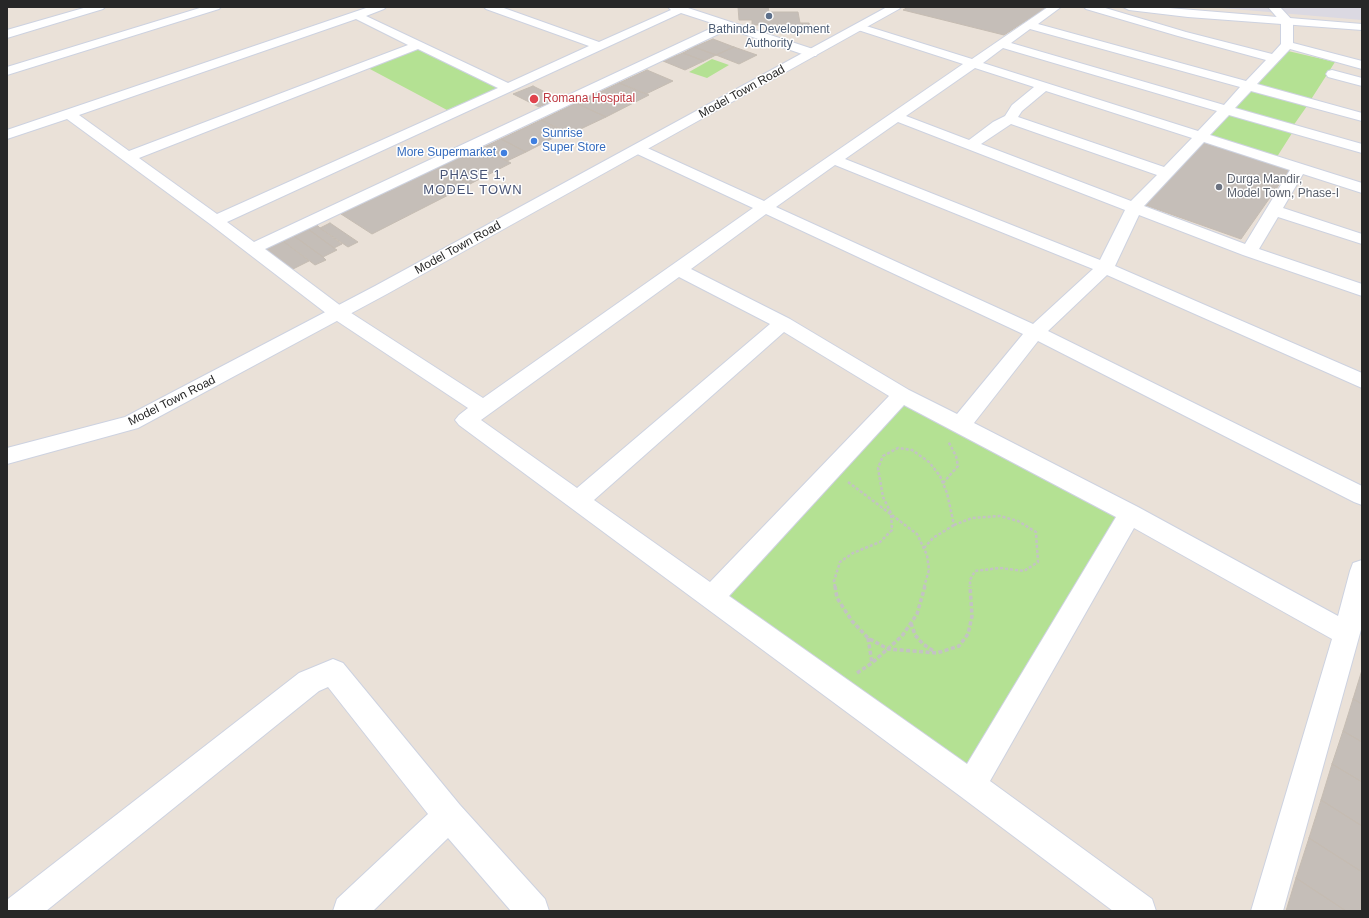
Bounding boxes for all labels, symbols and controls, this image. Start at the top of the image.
marker: Bathinda Development Authority [764,11,774,21]
place label: Bathinda Development Authority [708,23,830,51]
street label: Model Town Road [697,62,787,122]
place label: Romana Hospital [543,92,635,106]
marker: Romana Hospital [528,93,540,105]
place label: Sunrise Super Store [542,127,606,155]
marker: Sunrise Super Store [529,136,539,146]
place label: More Supermarket [397,146,496,160]
marker: More Supermarket [499,148,509,158]
district label: PHASE 1, MODEL TOWN [423,167,523,198]
place label: Durga Mandir, Model Town, Phase-I [1227,173,1339,201]
marker: Durga Mandir, Model Town, Phase-I [1214,182,1224,192]
street label: Model Town Road [413,218,503,278]
street label: Model Town Road [126,373,218,429]

